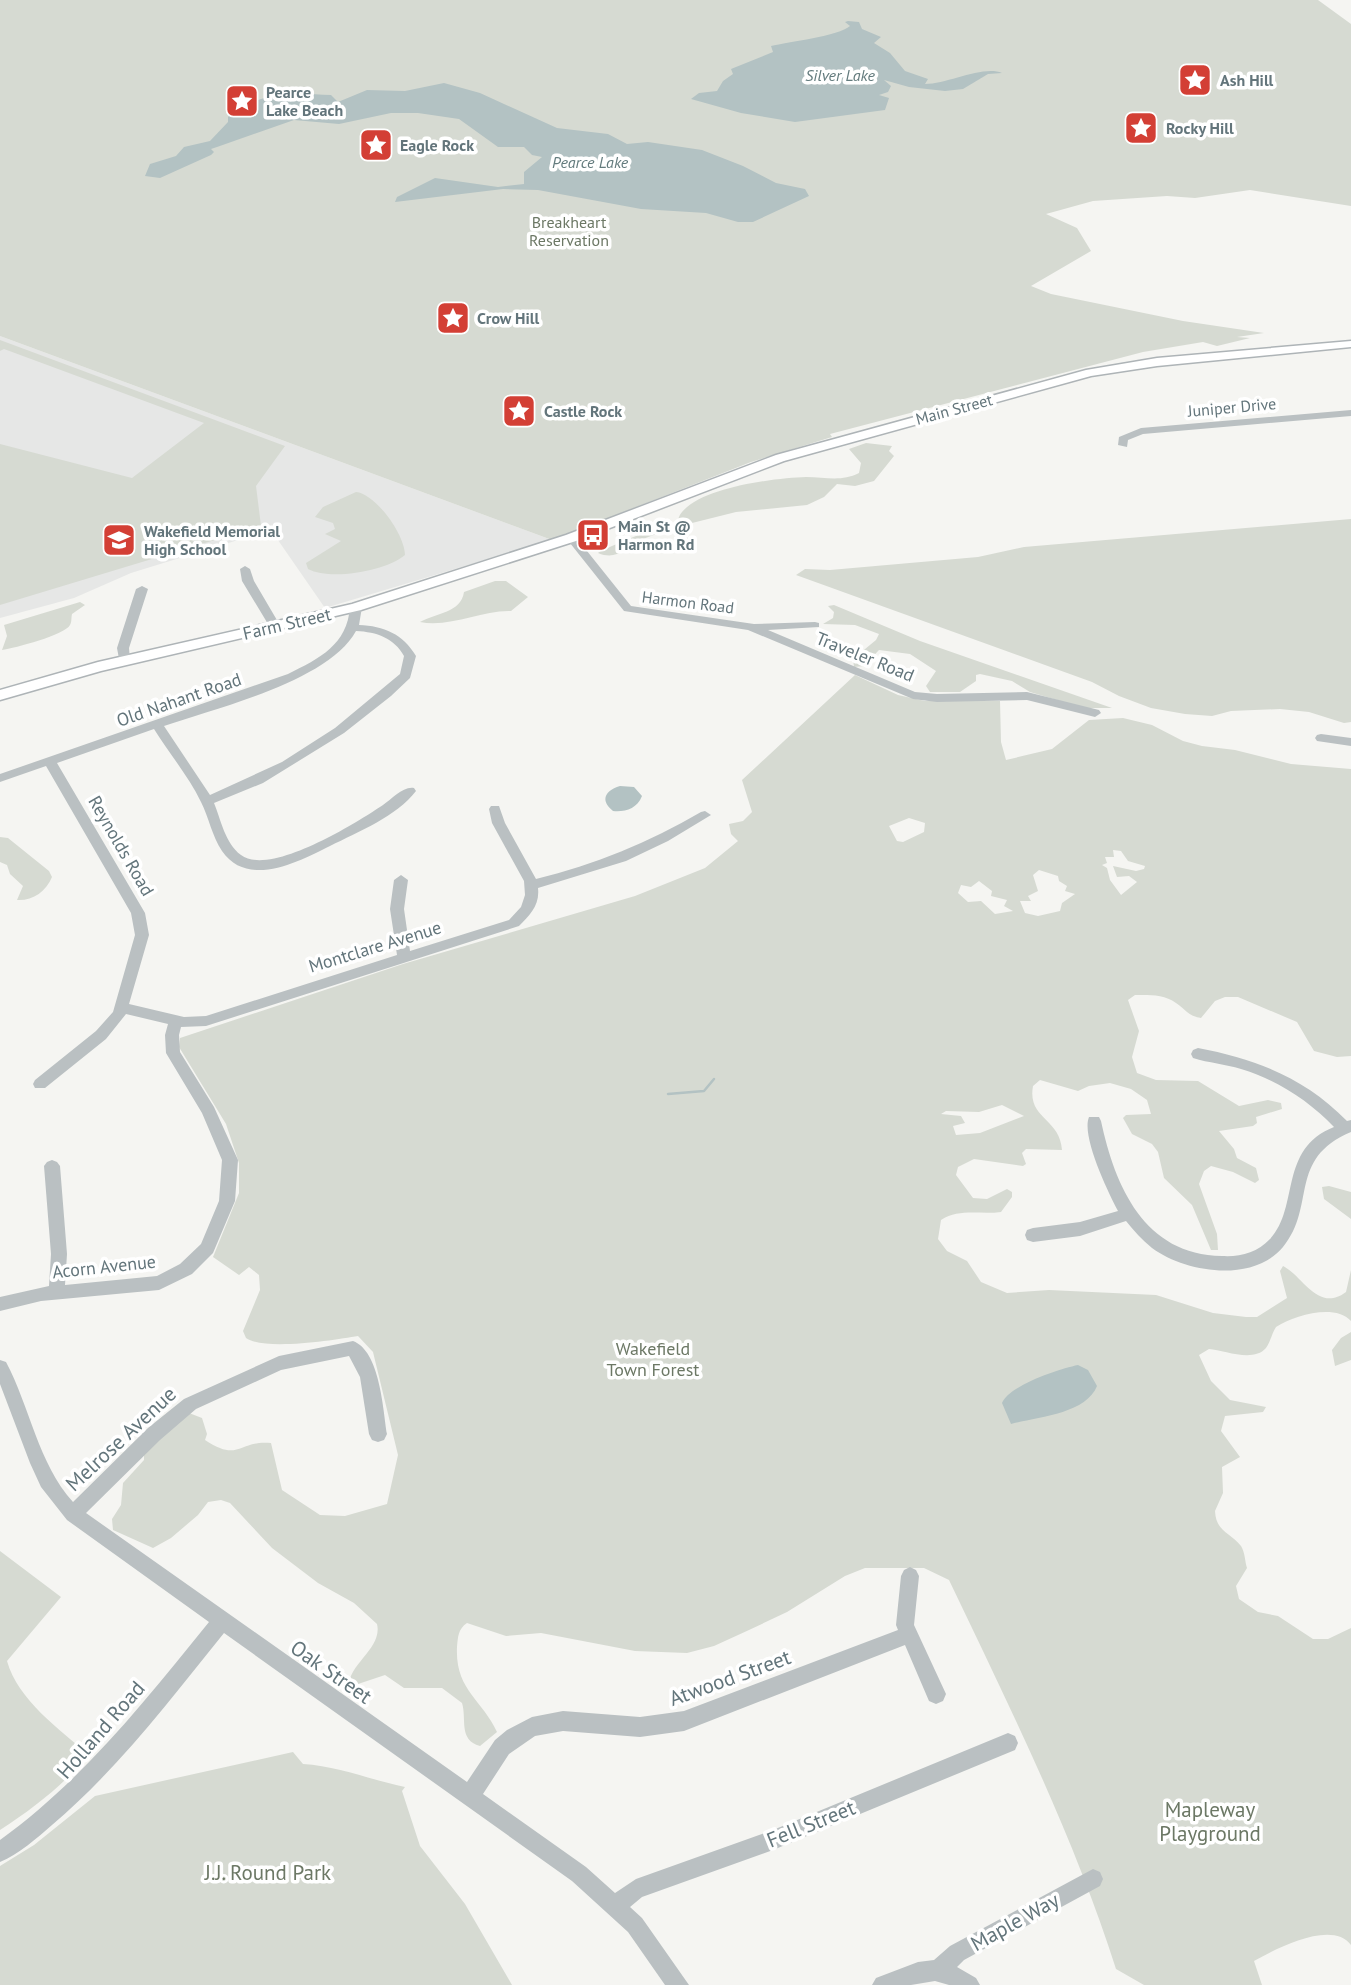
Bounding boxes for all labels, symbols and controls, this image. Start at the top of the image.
place icon: Ash Hill [1176,61,1214,99]
water label: Silver Lake [805,65,875,85]
place label: Ash Hill [1220,70,1274,90]
place icon: Pearce Lake Beach [223,82,261,120]
place label: Pearce Lake Beach [266,82,343,120]
place icon: Rocky Hill [1122,109,1160,147]
place label: Rocky Hill [1166,118,1234,138]
place icon: Eagle Rock [357,126,395,164]
place label: Eagle Rock [400,135,474,155]
water label: Pearce Lake [552,152,629,172]
park label: Breakheart Reservation [529,212,609,250]
place icon: Crow Hill [434,299,472,337]
place label: Crow Hill [477,308,539,328]
street label: Main Street [913,389,995,429]
place icon: Castle Rock [500,392,538,430]
street label: Juniper Drive [1186,393,1277,421]
place label: Castle Rock [544,401,622,421]
bus stop icon: Main St @ Harmon Rd [574,516,612,554]
place label: Main St @ Harmon Rd [618,516,694,554]
school or university icon: Wakefield Memorial High School [100,521,138,559]
place label: Wakefield Memorial High School [144,521,280,559]
street label: Harmon Road [641,586,735,618]
street label: Farm Street [241,602,333,645]
street label: Traveler Road [813,626,918,687]
street label: Old Nahant Road [113,667,244,732]
street label: Reynolds Road [83,792,159,900]
street label: Montclare Avenue [306,915,444,978]
street label: Acorn Avenue [51,1250,157,1283]
park label: Wakefield Town Forest [607,1337,699,1381]
street label: Melrose Avenue [60,1380,182,1497]
street label: Oak Street [285,1634,377,1709]
street label: Atwood Street [665,1643,794,1712]
street label: Holland Road [51,1675,150,1784]
street label: Fell Street [763,1794,859,1853]
park label: Mapleway Playground [1159,1796,1261,1847]
park label: J.J. Round Park [204,1859,331,1886]
street label: Maple Way [966,1886,1064,1957]

